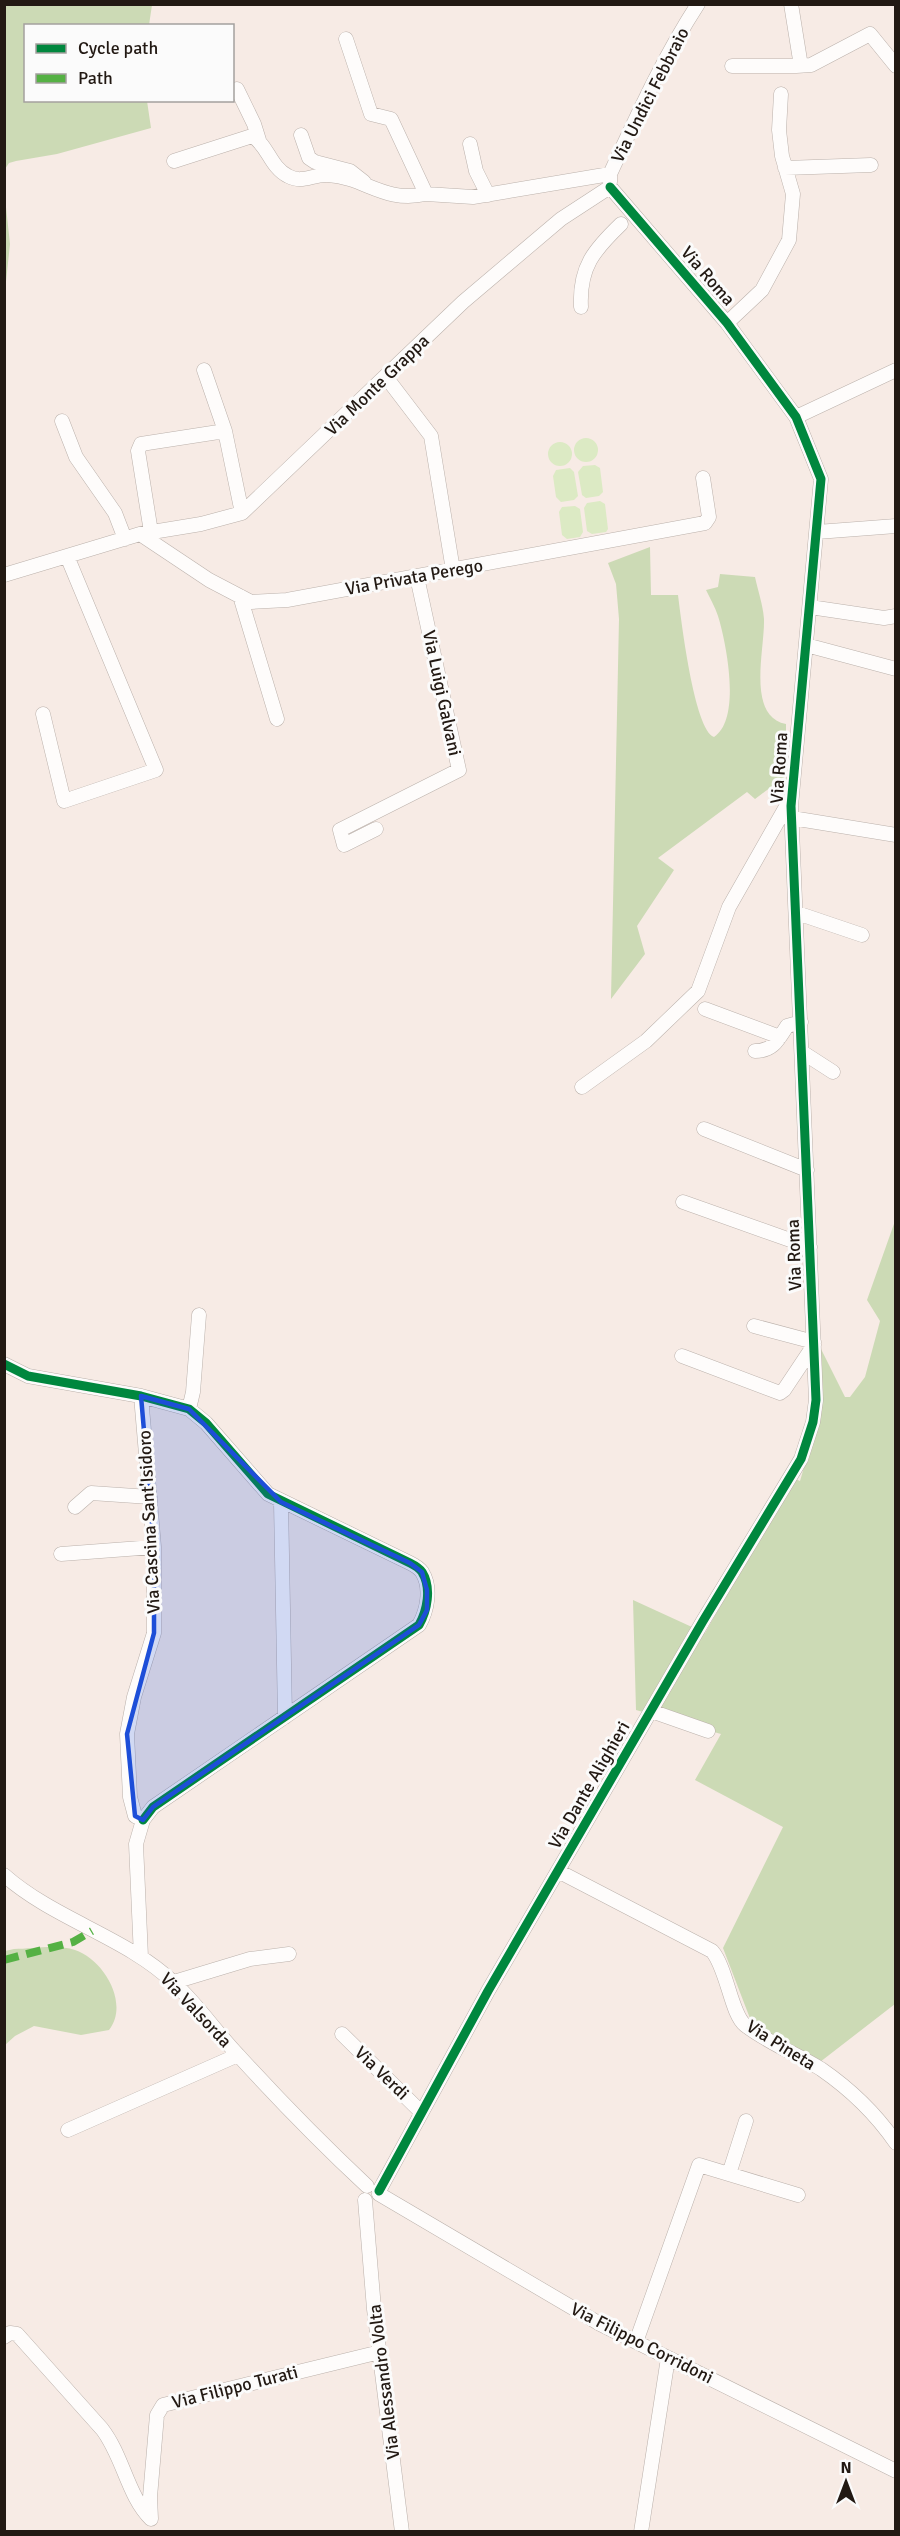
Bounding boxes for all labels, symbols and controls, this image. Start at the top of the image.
legend [24,24,234,102]
street label: Via Undici Febbraio [606,24,694,166]
text: Cycle path [78,37,158,59]
text: Path [78,67,113,89]
street label: Via Roma [676,242,740,310]
street label: Via Monte Grappa [320,330,434,440]
street label: Via Privata Perego [344,554,484,600]
street label: Via Luigi Galvani [418,628,466,758]
street label: Via Roma [766,731,792,805]
street label: Via Roma [782,1219,806,1291]
street label: Via Cascina Sant'Isidoro [133,1430,165,1614]
street label: Via Dante Alighieri [544,1717,634,1853]
street label: Via Valsorda [156,1968,236,2052]
street label: Via Pineta [742,2015,820,2075]
street label: Via Verdi [350,2042,414,2104]
street label: Via Filippo Corridoni [567,2298,717,2388]
street label: Via Alessandro Volta [364,2303,404,2461]
street label: Via Filippo Turati [170,2361,300,2413]
north arrow [816,2452,876,2512]
text: N [840,2458,852,2478]

